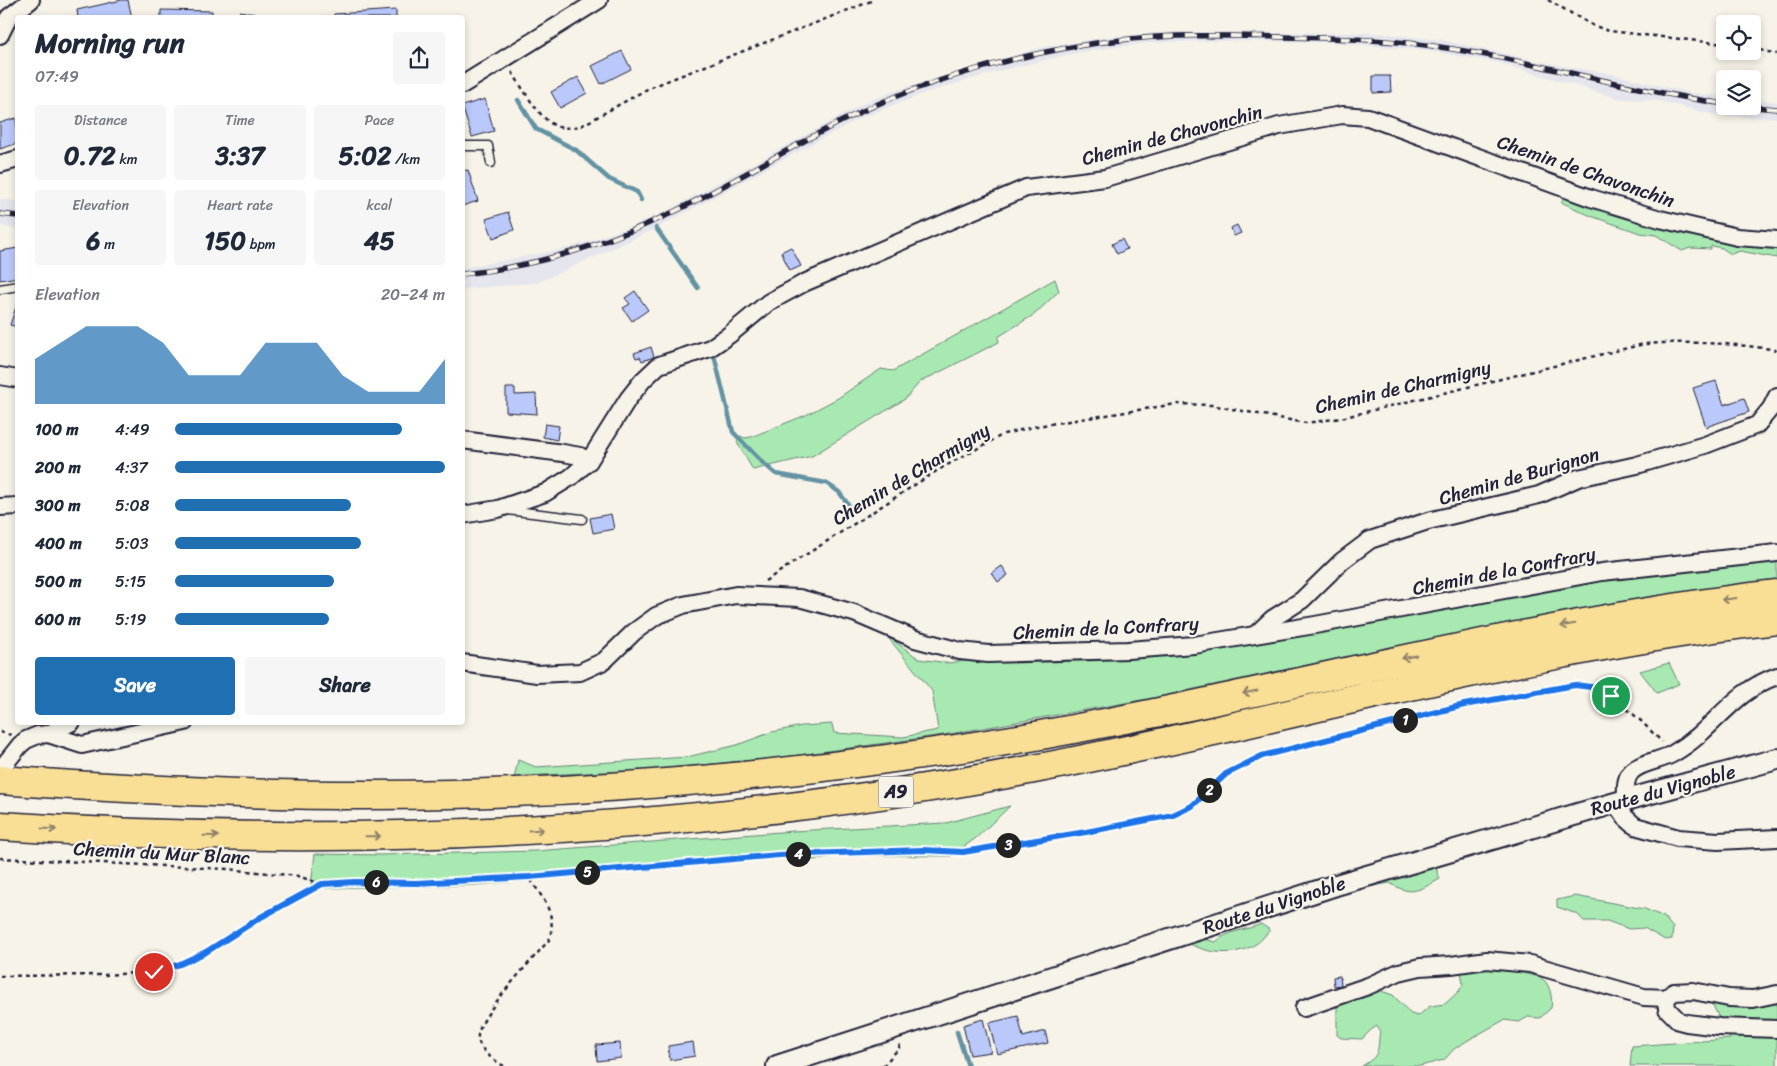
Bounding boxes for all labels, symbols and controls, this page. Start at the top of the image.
map controls [1716,15,1761,115]
button: locate [1716,15,1761,60]
text: Morning run [35,18,185,67]
button: share [393,32,445,84]
text: 07:49 [35,62,79,91]
button: layers [1716,70,1761,115]
street label: Chemin de Chavonchin [1078,95,1266,175]
text: Distance [74,108,127,133]
text: Time [225,108,255,133]
text: Pace [364,108,394,133]
street label: Chemin de Chavonchin [1493,125,1679,217]
text: 0.72 [64,133,116,178]
text: 3:37 [215,133,265,178]
text: 5:02 [338,133,391,178]
text: km [116,147,138,172]
text: /km [391,147,420,172]
text: Elevation [72,193,129,218]
text: Heart rate [207,193,273,218]
text: kcal [367,193,392,218]
text: 6 [86,218,101,263]
text: 150 [204,218,246,263]
text: 45 [364,218,395,263]
text: m [101,232,115,257]
text: bpm [246,232,276,257]
text: Elevation [35,280,100,309]
text: 20–24 m [381,280,445,309]
street label: Chemin de Charmigny [1312,351,1494,423]
street label: Chemin de Charmigny [826,414,997,534]
text: 100 m [35,415,79,444]
text: 4:49 [115,415,150,444]
street label: Chemin de Burignon [1435,437,1603,515]
text: 200 m [35,453,81,482]
text: 4:37 [115,453,148,482]
text: 300 m [35,491,80,520]
text: 5:08 [115,491,149,520]
text: 400 m [35,529,82,558]
text: 5:03 [115,529,149,558]
street label: Chemin de la Confrary [1410,537,1599,605]
text: 500 m [35,567,81,596]
text: 5:15 [115,567,146,596]
one-way arrow [1721,594,1737,604]
text: 600 m [35,605,81,634]
text: 5:19 [115,605,146,634]
street label: Chemin de la Confrary [1012,607,1200,649]
one-way arrow [1561,620,1577,630]
one-way arrow [1401,653,1417,663]
button: Save [35,657,235,715]
button: Share [245,657,445,715]
pin [1590,675,1632,717]
icon: arrive [1597,682,1625,710]
one-way arrow [1243,688,1259,698]
pin: 1 [1392,708,1418,732]
text: 1 [1402,708,1409,733]
street label: Route du Vignoble [1587,755,1739,825]
road number: A9 [878,776,914,808]
pin: 2 [1196,778,1222,802]
text: 2 [1205,778,1214,803]
one-way arrow [40,824,56,833]
one-way arrow [528,825,544,834]
one-way arrow [202,831,219,841]
one-way arrow [365,831,381,841]
street label: Chemin du Mur Blanc [73,832,251,874]
pin: 3 [996,832,1020,858]
text: 3 [1005,833,1012,858]
pin: 4 [786,842,810,866]
text: 4 [794,842,803,867]
pin: 5 [574,860,600,884]
text: 5 [583,860,592,885]
street label: Route du Vignoble [1198,866,1350,944]
pin: 6 [364,870,388,894]
text: 6 [373,870,380,895]
pin [133,951,175,993]
icon: check [140,958,168,986]

